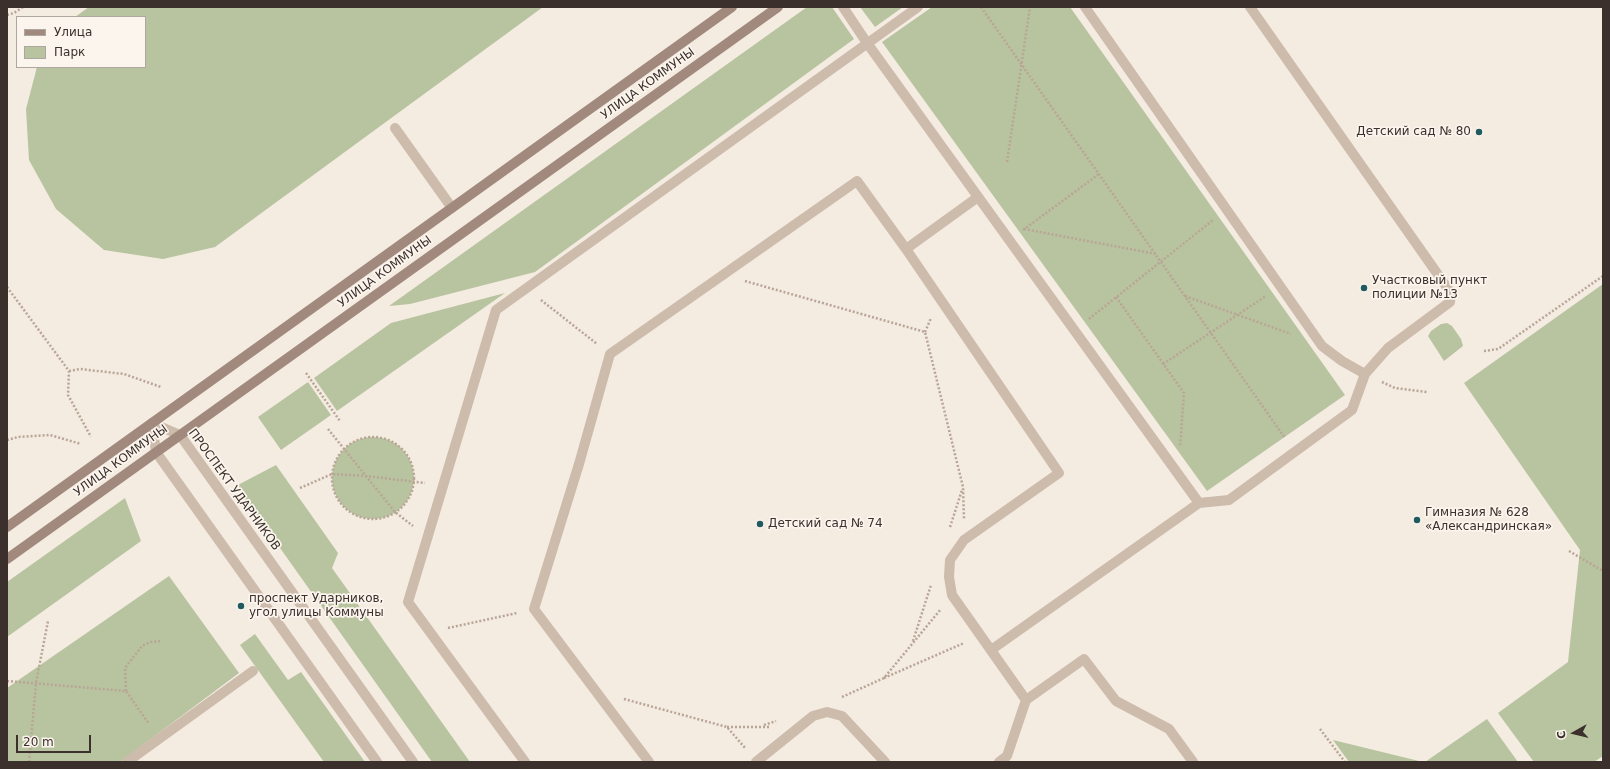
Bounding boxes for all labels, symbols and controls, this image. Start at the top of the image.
legend [16,16,146,68]
text: Улица [54,25,92,39]
text: Парк [54,45,85,59]
street label: УЛИЦА КОММУНЫ [598,45,698,123]
place label: Детский сад № 80 [1356,125,1471,139]
marker: Детский сад № 80 [1474,127,1484,137]
street label: УЛИЦА КОММУНЫ [335,233,435,311]
place label: Участковый пункт полиции №13 [1372,274,1487,302]
marker: Участковый пункт полиции №13 [1359,283,1369,293]
street label: УЛИЦА КОММУНЫ [71,422,171,500]
street label: ПРОСПЕКТ УДАРНИКОВ [185,426,283,554]
place label: Гимназия № 628 «Александринская» [1425,506,1552,534]
marker: Гимназия № 628 «Александринская» [1412,515,1422,525]
place label: Детский сад № 74 [768,517,883,531]
marker: Детский сад № 74 [755,519,765,529]
place label: проспект Ударников, угол улицы Коммуны [249,592,384,620]
marker: проспект Ударников, угол улицы Коммуны [236,601,246,611]
north arrow [1554,713,1594,753]
scale bar [18,727,93,753]
text: С [1555,730,1569,740]
text: 20 m [23,735,54,749]

